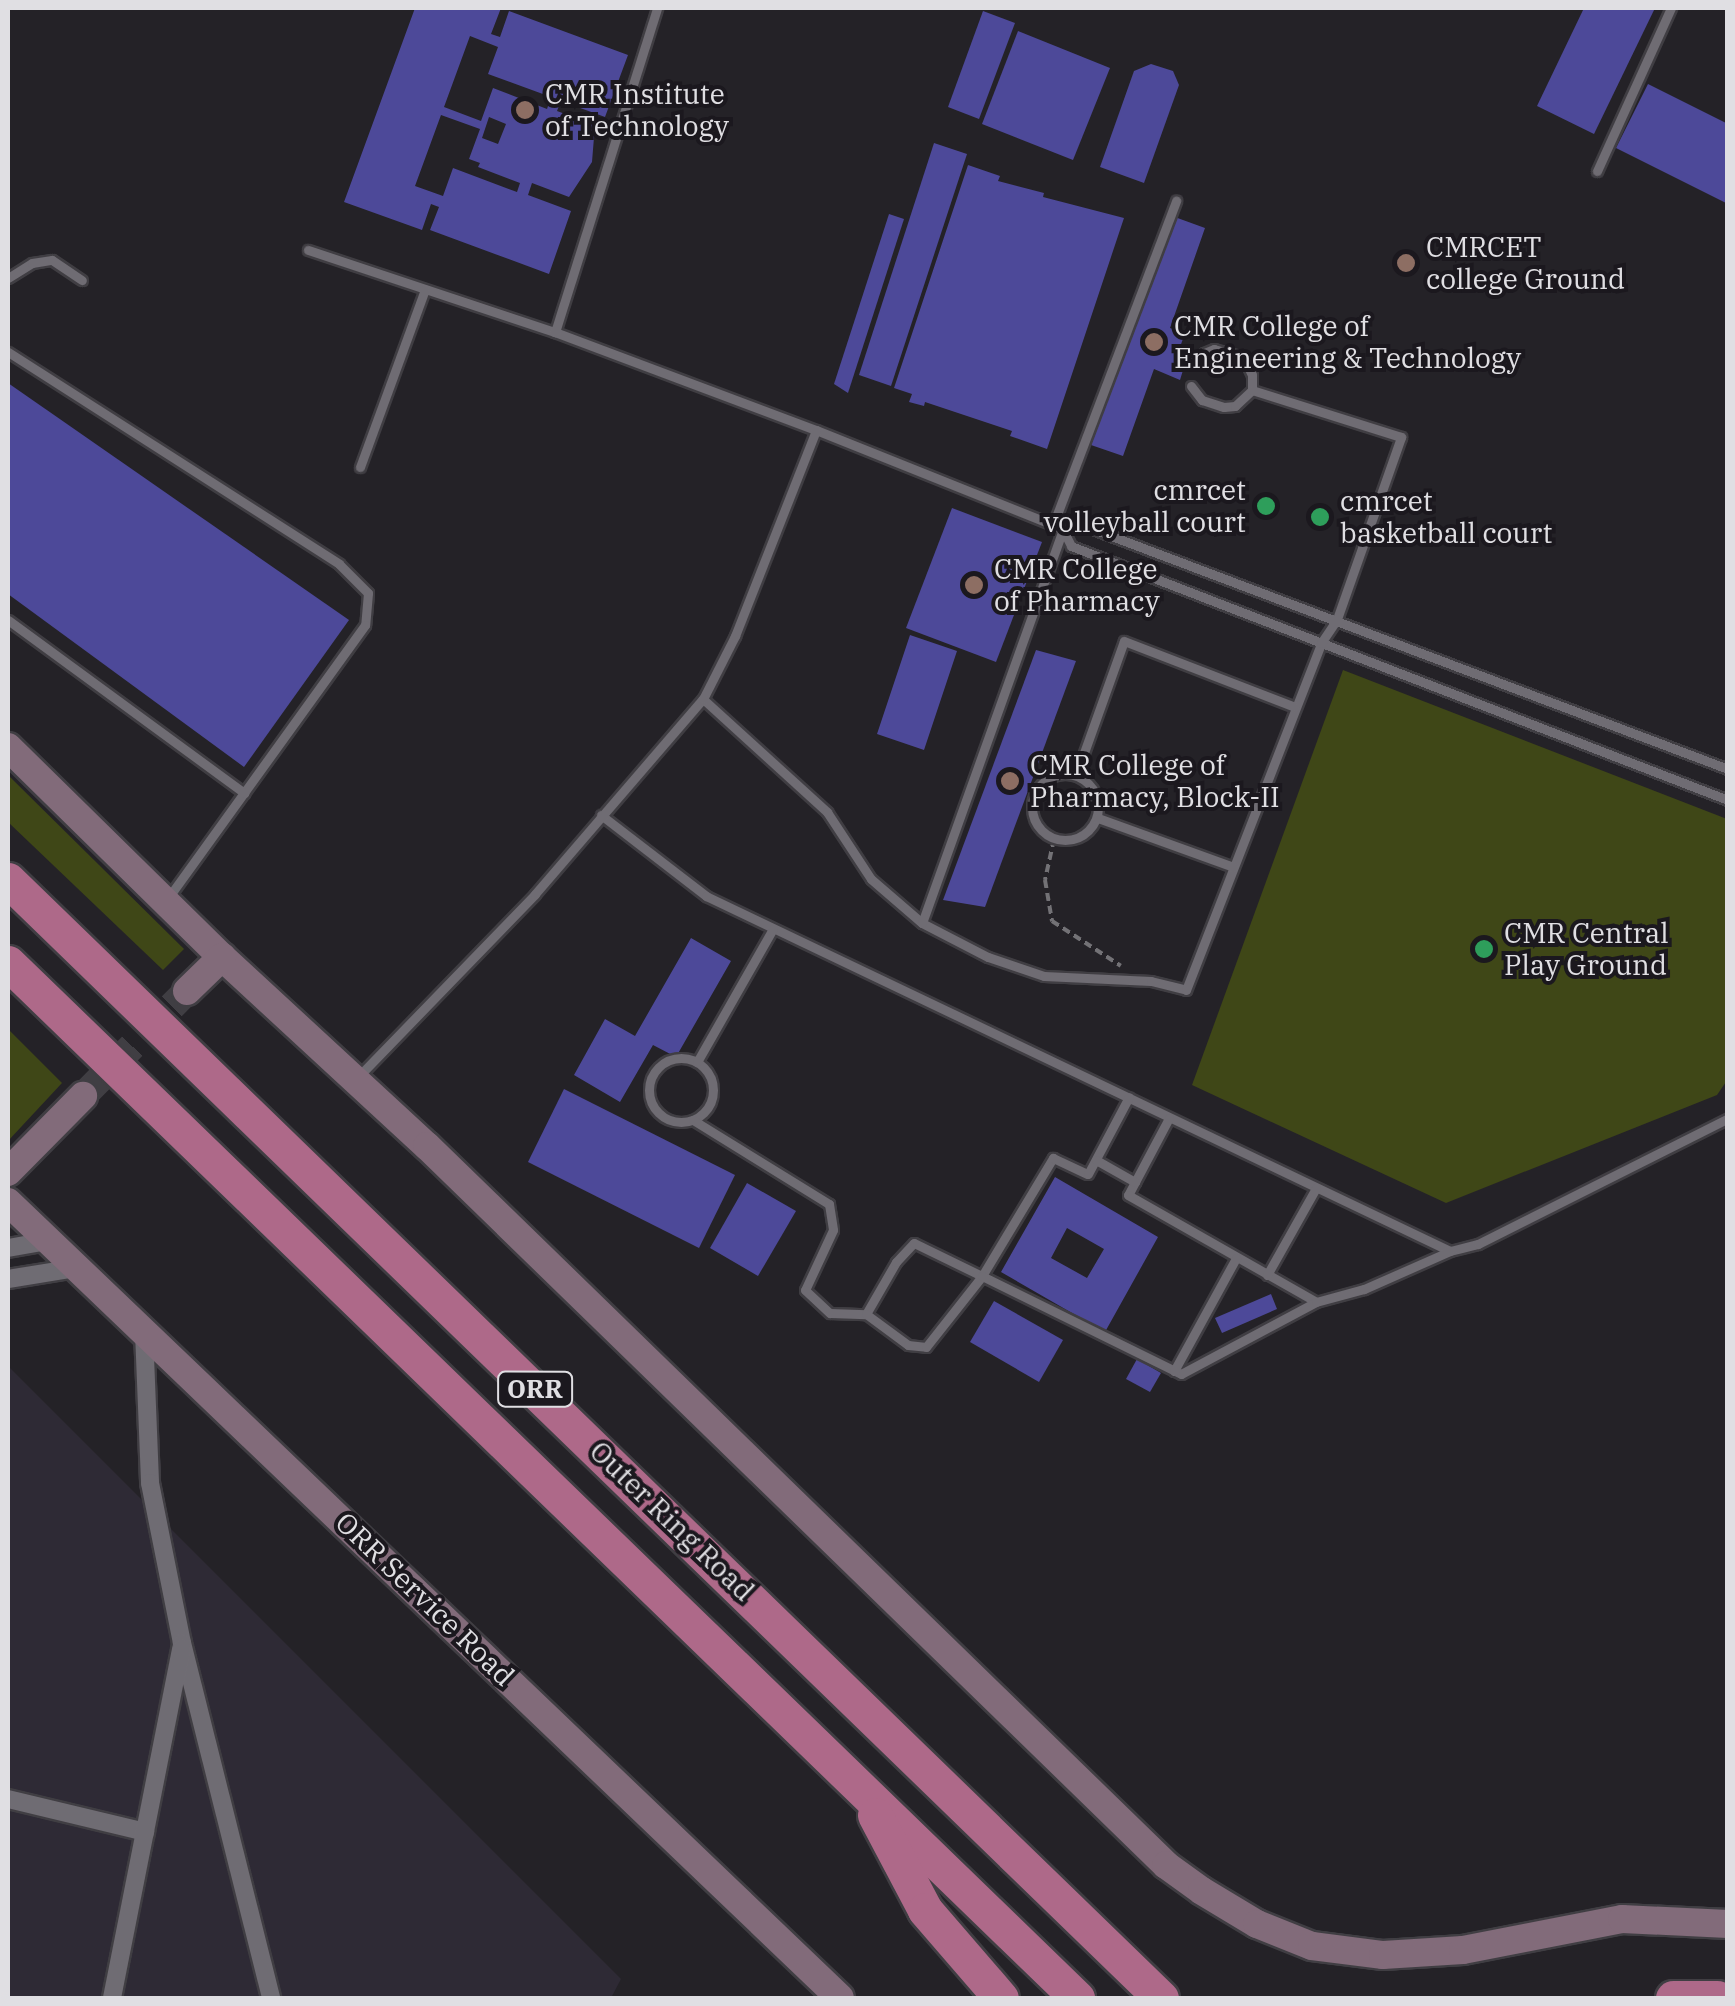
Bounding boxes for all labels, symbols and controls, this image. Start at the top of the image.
place label: CMR Institute of Technology [545,77,729,143]
marker: CMR Institute of Technology [514,99,536,121]
place label: CMRCET college Ground [1426,230,1625,296]
marker: CMRCET college Ground [1395,252,1417,274]
place label: CMR College of Engineering & Technology [1174,309,1521,375]
marker: CMR College of Engineering & Technology [1143,331,1165,353]
place label: cmrcet volleyball court [1043,473,1246,539]
place label: cmrcet basketball court [1340,484,1552,550]
marker: cmrcet volleyball court [1255,495,1277,517]
marker: cmrcet basketball court [1309,506,1331,528]
place label: CMR College of Pharmacy [994,552,1160,618]
marker: CMR College of Pharmacy [963,574,985,596]
place label: CMR College of Pharmacy, Block-II [1030,748,1280,814]
marker: CMR College of Pharmacy, Block-II [999,770,1021,792]
place label: CMR Central Play Ground [1504,916,1669,982]
marker: CMR Central Play Ground [1473,938,1495,960]
road number: ORR [495,1369,575,1409]
street label: Outer Ring Road [583,1434,761,1608]
street label: ORR Service Road [329,1505,521,1693]

